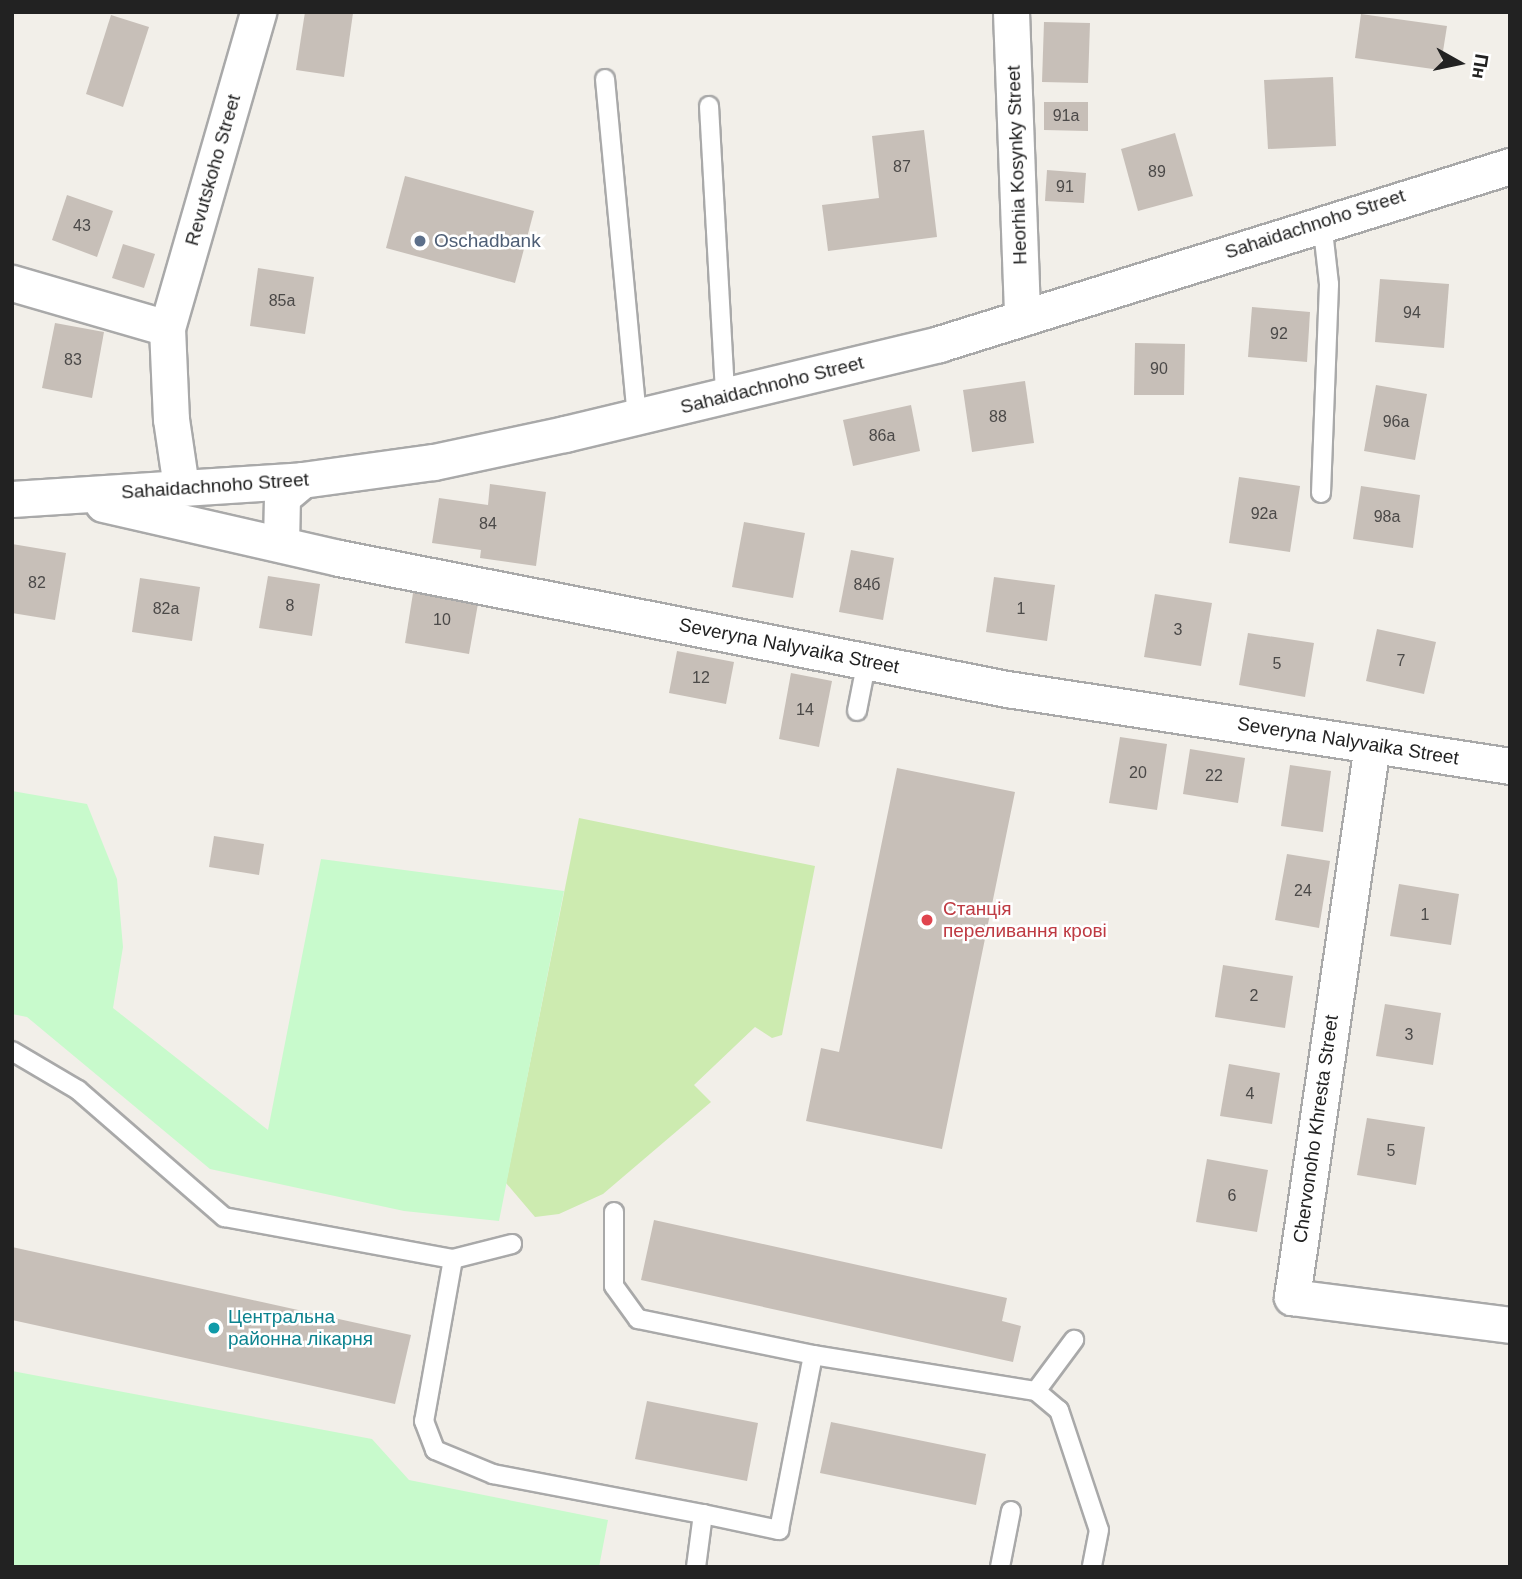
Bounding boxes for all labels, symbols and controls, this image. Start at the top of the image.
north arrow [1424,28,1494,98]
text: Пн [1468,52,1493,80]
street label: Heorhia Kosynky Street [1002,65,1032,265]
street label: Revutskoho Street [180,92,246,248]
house number: 91а [1053,106,1079,126]
house number: 87 [893,157,911,177]
house number: 89 [1148,162,1166,182]
house number: 91 [1056,177,1074,197]
street label: Sahaidachnoho Street [1222,184,1408,264]
house number: 43 [73,216,91,236]
place label: Oschadbank [434,230,541,252]
marker: Oschadbank [412,233,428,249]
house number: 85а [269,291,295,311]
house number: 94 [1403,303,1421,323]
house number: 92 [1270,324,1288,344]
house number: 83 [64,350,82,370]
street label: Sahaidachnoho Street [678,351,866,419]
house number: 90 [1150,359,1168,379]
house number: 88 [989,407,1007,427]
house number: 96а [1383,412,1409,432]
house number: 86а [869,426,895,446]
street label: Sahaidachnoho Street [120,468,310,504]
house number: 92а [1251,504,1277,524]
house number: 98а [1374,507,1400,527]
house number: 84 [479,514,497,534]
house number: 82 [28,573,46,593]
house number: 84б [854,575,880,595]
house number: 8 [286,596,294,616]
house number: 82а [153,599,179,619]
house number: 1 [1017,599,1025,619]
house number: 10 [433,610,451,630]
street label: Severyna Nalyvaika Street [677,613,901,679]
house number: 3 [1174,620,1182,640]
house number: 7 [1397,651,1405,671]
house number: 5 [1273,654,1281,674]
house number: 12 [692,668,710,688]
house number: 14 [796,700,814,720]
street label: Severyna Nalyvaika Street [1236,712,1460,770]
house number: 20 [1129,763,1147,783]
house number: 22 [1205,766,1223,786]
house number: 24 [1294,881,1312,901]
place label: Станція переливання крові [943,898,1107,942]
house number: 1 [1421,905,1429,925]
marker: Станція переливання крові [917,910,937,930]
house number: 2 [1250,986,1258,1006]
street label: Chervonoho Khresta Street [1289,1013,1343,1245]
house number: 3 [1405,1025,1413,1045]
house number: 4 [1246,1084,1254,1104]
house number: 5 [1387,1141,1395,1161]
house number: 6 [1228,1186,1236,1206]
place label: Центральна районна лікарня [228,1306,373,1350]
marker: Центральна районна лікарня [206,1320,222,1336]

